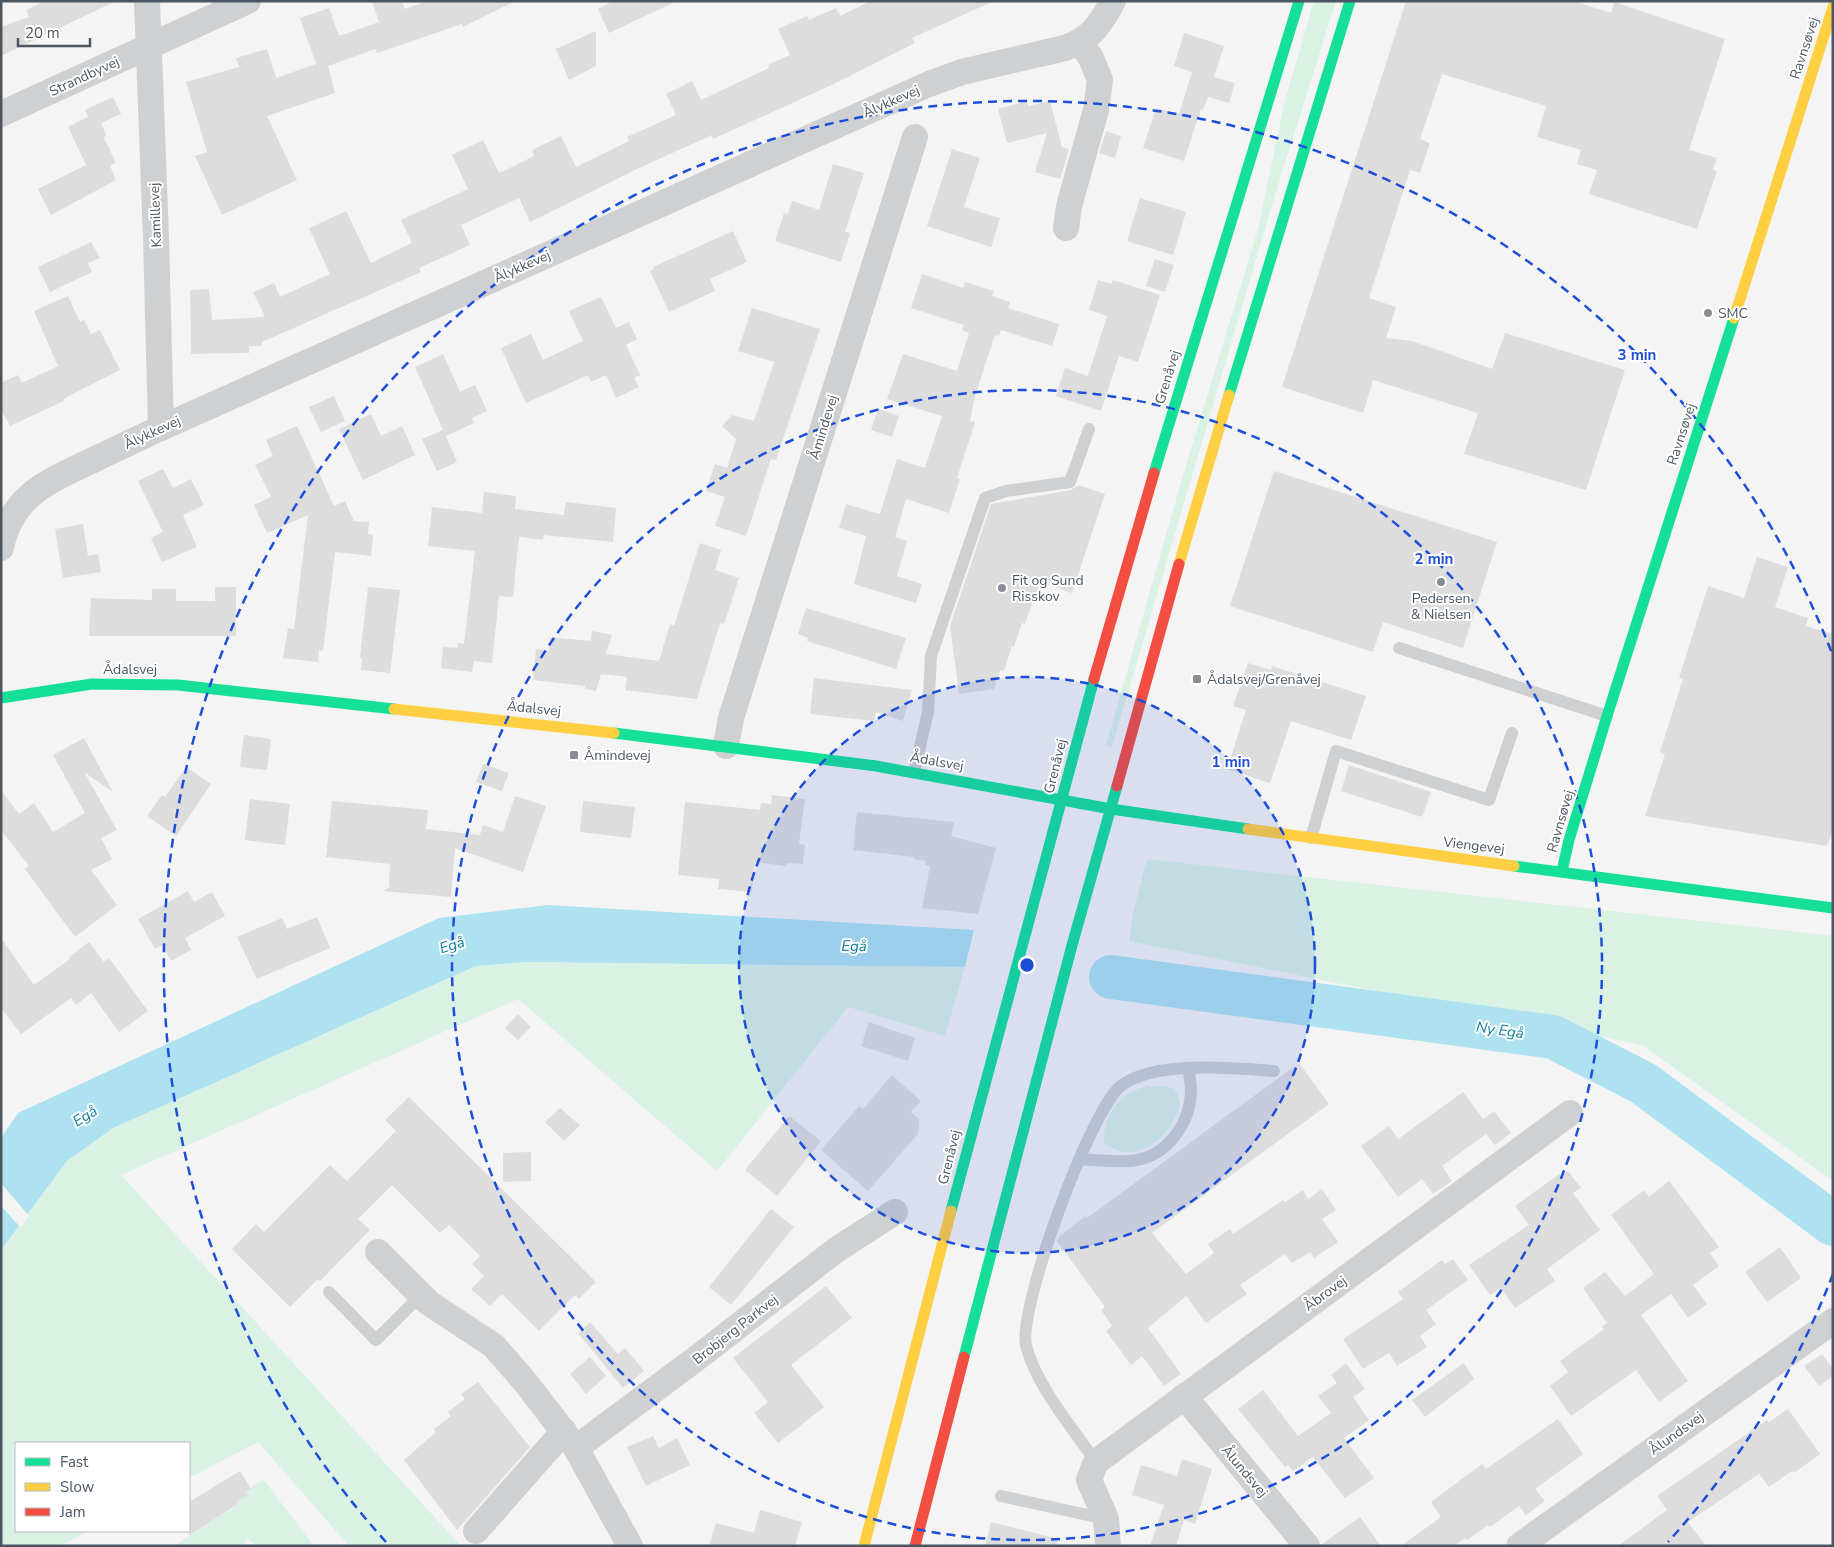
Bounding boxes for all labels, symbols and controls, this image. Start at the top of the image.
scale bar [18,15,90,47]
street label: Ravnsøvej [1786,15,1823,82]
text: 20 m [25,23,60,43]
street label: Strandbyvej [46,52,122,101]
street label: Ålykkevej [860,80,923,122]
street label: Kamillevej [145,182,166,248]
street label: Ålykkevej [491,245,554,287]
place label: SMC [1718,304,1748,323]
marker: SMC [1702,307,1714,319]
text: 3 min [1618,345,1656,365]
street label: Grenåvej [1150,348,1185,407]
street label: Åmindevej [805,392,842,462]
street label: Ravnsøvej [1663,401,1700,468]
street label: Ålykkevej [121,411,184,454]
text: 2 min [1415,549,1453,569]
place label: Fit og Sund Risskov [1012,571,1084,606]
marker: Pedersen & Nielsen [1435,576,1447,588]
marker: Fit og Sund Risskov [996,582,1008,594]
place label: Pedersen & Nielsen [1411,589,1471,624]
street label: Ådalsvej [103,660,157,679]
place label: Ådalsvej/Grenåvej [1207,670,1321,689]
marker: Ådalsvej/Grenåvej [1191,673,1203,685]
street label: Ådalsvej [506,696,562,721]
street label: Grenåvej [1040,737,1071,795]
place label: Åmindevej [584,746,651,765]
street label: Ådalsvej [909,747,965,776]
marker: Åmindevej [568,749,580,761]
text: 1 min [1212,752,1250,772]
street label: Ravnsøvej [1543,788,1578,855]
street label: Viengevej [1441,832,1506,859]
water label: Egå [437,932,467,958]
water label: Egå [841,936,867,956]
centre of rings [1018,956,1036,974]
water label: Ny Egå [1475,1017,1525,1043]
water label: Egå [69,1101,101,1131]
street label: Grenåvej [934,1128,965,1186]
street label: Åbrovej [1300,1271,1351,1315]
street label: Brobjerg Parkvej [689,1290,782,1369]
street label: Ålundsvej [1645,1407,1707,1460]
street label: Ålundsvej [1217,1441,1272,1501]
legend [15,1442,190,1532]
text: Fast [60,1452,89,1472]
text: Slow [60,1477,95,1497]
text: Jam [59,1502,86,1522]

